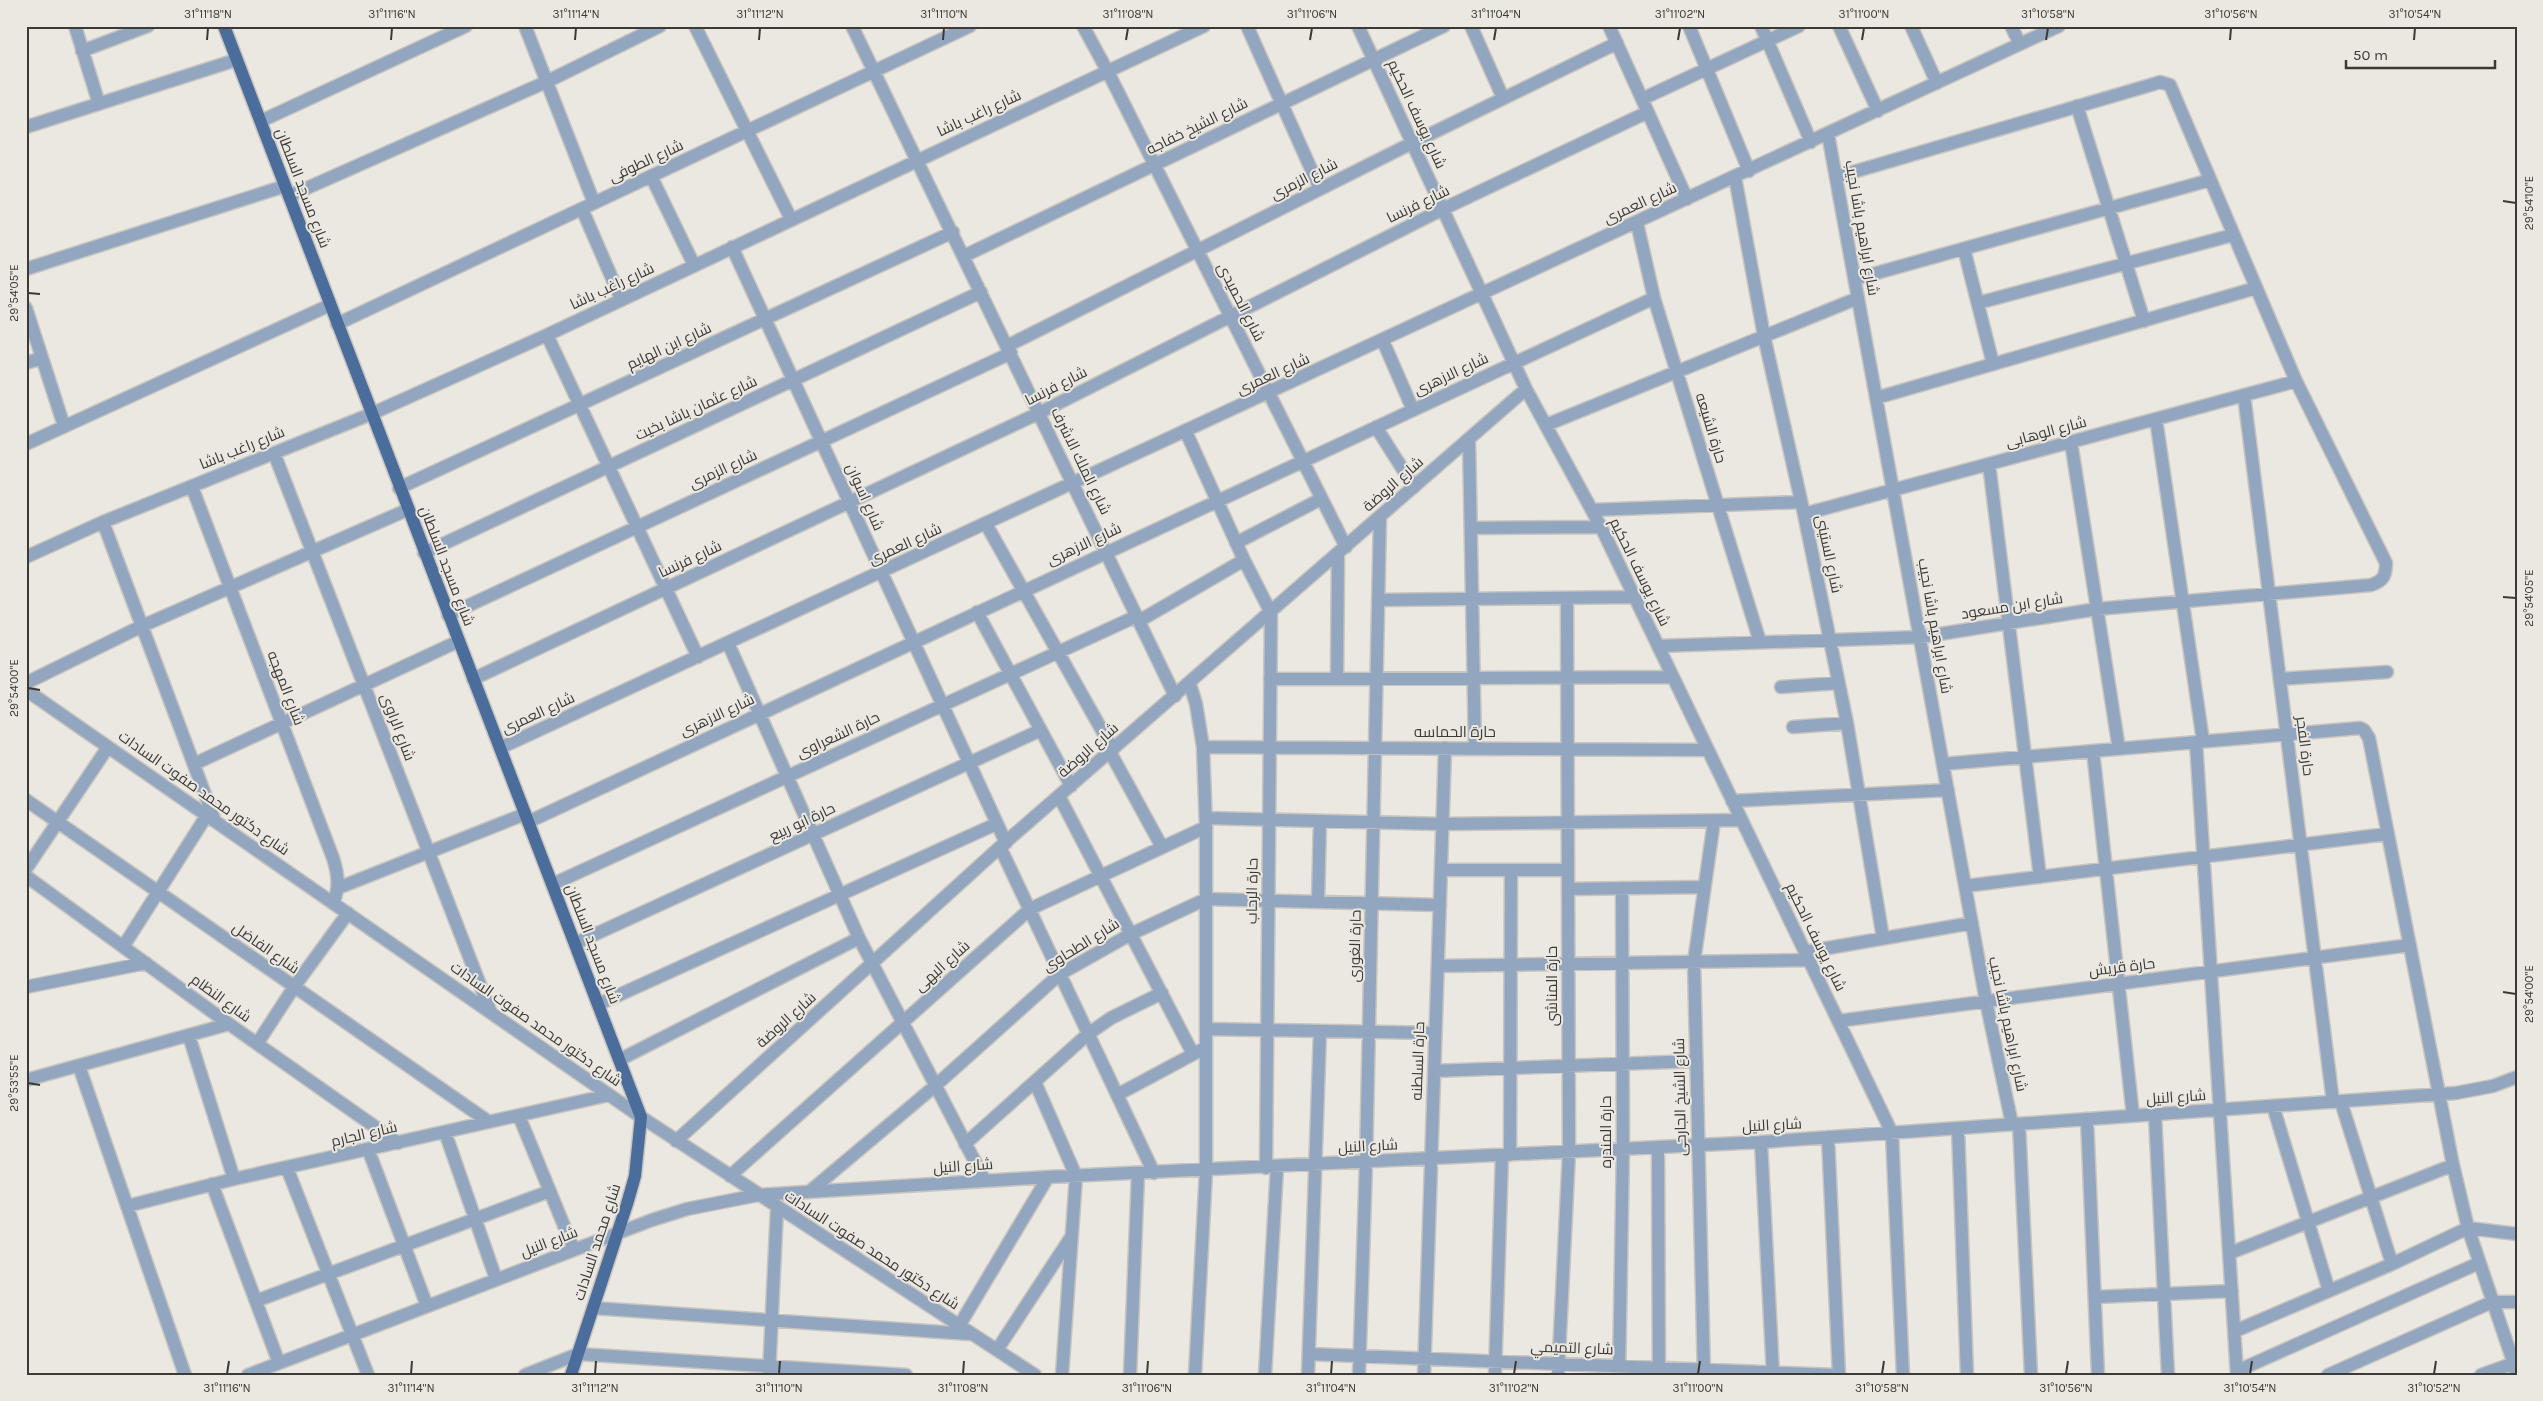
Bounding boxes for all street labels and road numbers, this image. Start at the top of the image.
street label: شارع يوسف الحكيم [1382,57,1450,172]
street label: شارع راغب باشا [934,86,1025,142]
street label: شارع الشيخ خفاجه [1143,94,1251,160]
street label: شارع مسجد السلطان [270,125,334,251]
street label: شارع الطوفى [606,136,687,188]
street label: شارع الزمرى [1267,154,1341,205]
street label: شارع ابراهيم باشا نجيب [1839,159,1883,298]
street label: شارع العمرى [1601,178,1680,230]
street label: شارع فرنسا [1384,181,1453,229]
street label: شارع راغب باشا [567,259,658,315]
street label: شارع الحميدى [1212,260,1269,345]
street label: شارع ابن الهايم [624,319,715,375]
street label: شارع العمرى [1234,349,1313,401]
street label: شارع الازهرى [1411,349,1492,401]
street label: شارع فرنسا [1022,363,1091,411]
street label: شارع عثمان باشا بخيت [632,372,761,446]
street label: حارة الشيعه [1692,391,1730,465]
street label: شارع الملك الاشرف [1045,404,1115,518]
street label: شارع الوهابى [2004,413,2089,453]
street label: شارع راغب باشا [197,423,288,475]
street label: شارع الزمرى [686,445,761,494]
street label: شارع الروضة [1359,453,1428,517]
street label: شارع اسوان [840,461,888,534]
street label: شارع مسجد السلطان [414,503,478,629]
street label: شارع الستينى [1810,513,1846,595]
street label: شارع يوسف الحكيم [1604,515,1674,630]
street label: شارع العمرى [866,519,945,571]
street label: شارع الازهرى [1044,519,1125,571]
street label: شارع فرنسا [656,537,725,583]
street label: شارع ابراهيم باشا نجيب [1912,557,1956,696]
street label: شارع ابن مسعود [1960,589,2064,625]
street label: شارع المهجه [262,648,308,729]
street label: شارع العمرى [499,688,578,740]
street label: شارع الازهرى [677,690,758,742]
street label: شارع الراوى [375,691,419,764]
street label: حارة الشعراوى [794,708,883,763]
street label: حارة الفجر [2292,714,2318,777]
street label: شارع الروضة [1054,719,1123,783]
street label: حارة الحماسه [1414,723,1496,741]
street label: شارع دكتور محمد صفوت السادات [114,727,293,861]
street label: حارة ابو ربيع [766,799,839,847]
street label: حارة الرحاب [1242,858,1262,924]
street label: شارع يوسف الحكيم [1780,880,1850,995]
street label: شارع مسجد السلطان [560,881,624,1007]
street label: حارة الغورى [1345,909,1366,983]
street label: شارع الطحاوى [1039,914,1124,977]
street label: شارع الفاضل [228,918,303,979]
street label: شارع البهى [911,936,975,997]
street label: حارة المناشى [1543,946,1562,1026]
street label: حارة قريش [2088,954,2156,981]
street label: شارع ابراهيم باشا نجيب [1983,955,2031,1094]
street label: شارع دكتور محمد صفوت السادات [446,958,625,1092]
street label: شارع النظام [186,970,255,1028]
street label: شارع الروضة [752,988,821,1053]
street label: حارة السلطنه [1408,1021,1428,1101]
street label: شارع الشيخ الجارحى [1670,1038,1692,1156]
street label: شارع النيل [2145,1086,2207,1110]
street label: حارة المندره [1597,1096,1615,1168]
street label: شارع النيل [1742,1114,1803,1138]
street label: شارع الجارم [329,1118,399,1152]
street label: شارع النيل [1338,1135,1399,1159]
street label: شارع النيل [932,1155,994,1179]
street label: شارع محمد السادات [570,1181,626,1303]
street label: شارع دكتور محمد صفوت السادات [780,1187,963,1315]
street label: شارع النيل [518,1223,581,1263]
street label: شارع التميمي [1530,1338,1614,1361]

